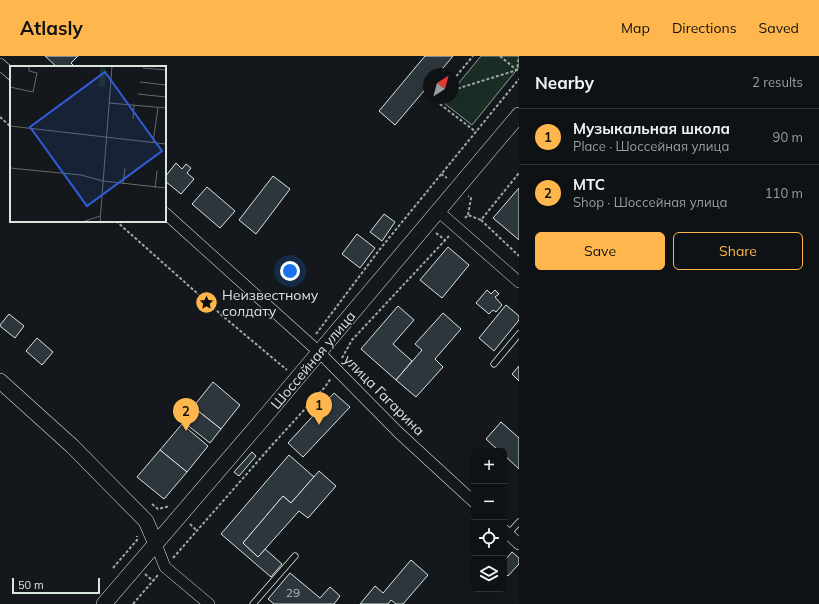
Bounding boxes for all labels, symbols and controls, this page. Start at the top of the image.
text: Atlasly [20,16,83,40]
text: Map [621,19,650,37]
text: Directions [672,19,737,37]
text: Saved [759,19,799,37]
inset map [10,66,166,222]
north arrow [423,68,459,104]
text: Nearby [535,72,594,93]
text: 2 results [752,74,803,90]
text: Музыкальная школа [573,119,730,138]
text: 1 [544,129,552,145]
text: 90 m [773,129,803,145]
text: Place · Шоссейная улица [573,138,729,154]
text: МТС [573,175,605,194]
text: 2 [544,185,552,201]
text: 110 m [765,185,803,201]
text: Shop · Шоссейная улица [573,194,728,210]
button: Save [535,232,665,270]
button: Share [673,232,803,270]
your location [280,261,300,281]
place label: Неизвестному солдату [222,286,319,320]
place icon: Неизвестному солдату [193,290,219,316]
street label: Шоссейная улица [267,307,359,413]
street label: улица Гагарина [340,351,428,439]
pin: 1 [306,392,332,425]
pin: 2 [173,398,199,431]
map controls [471,448,507,592]
button: + [471,448,507,484]
button: − [471,484,507,520]
button: locate [471,520,507,556]
button: layers [471,556,507,592]
scale bar [12,576,100,595]
text: 50 m [18,578,44,592]
house number: 29 [286,585,300,600]

